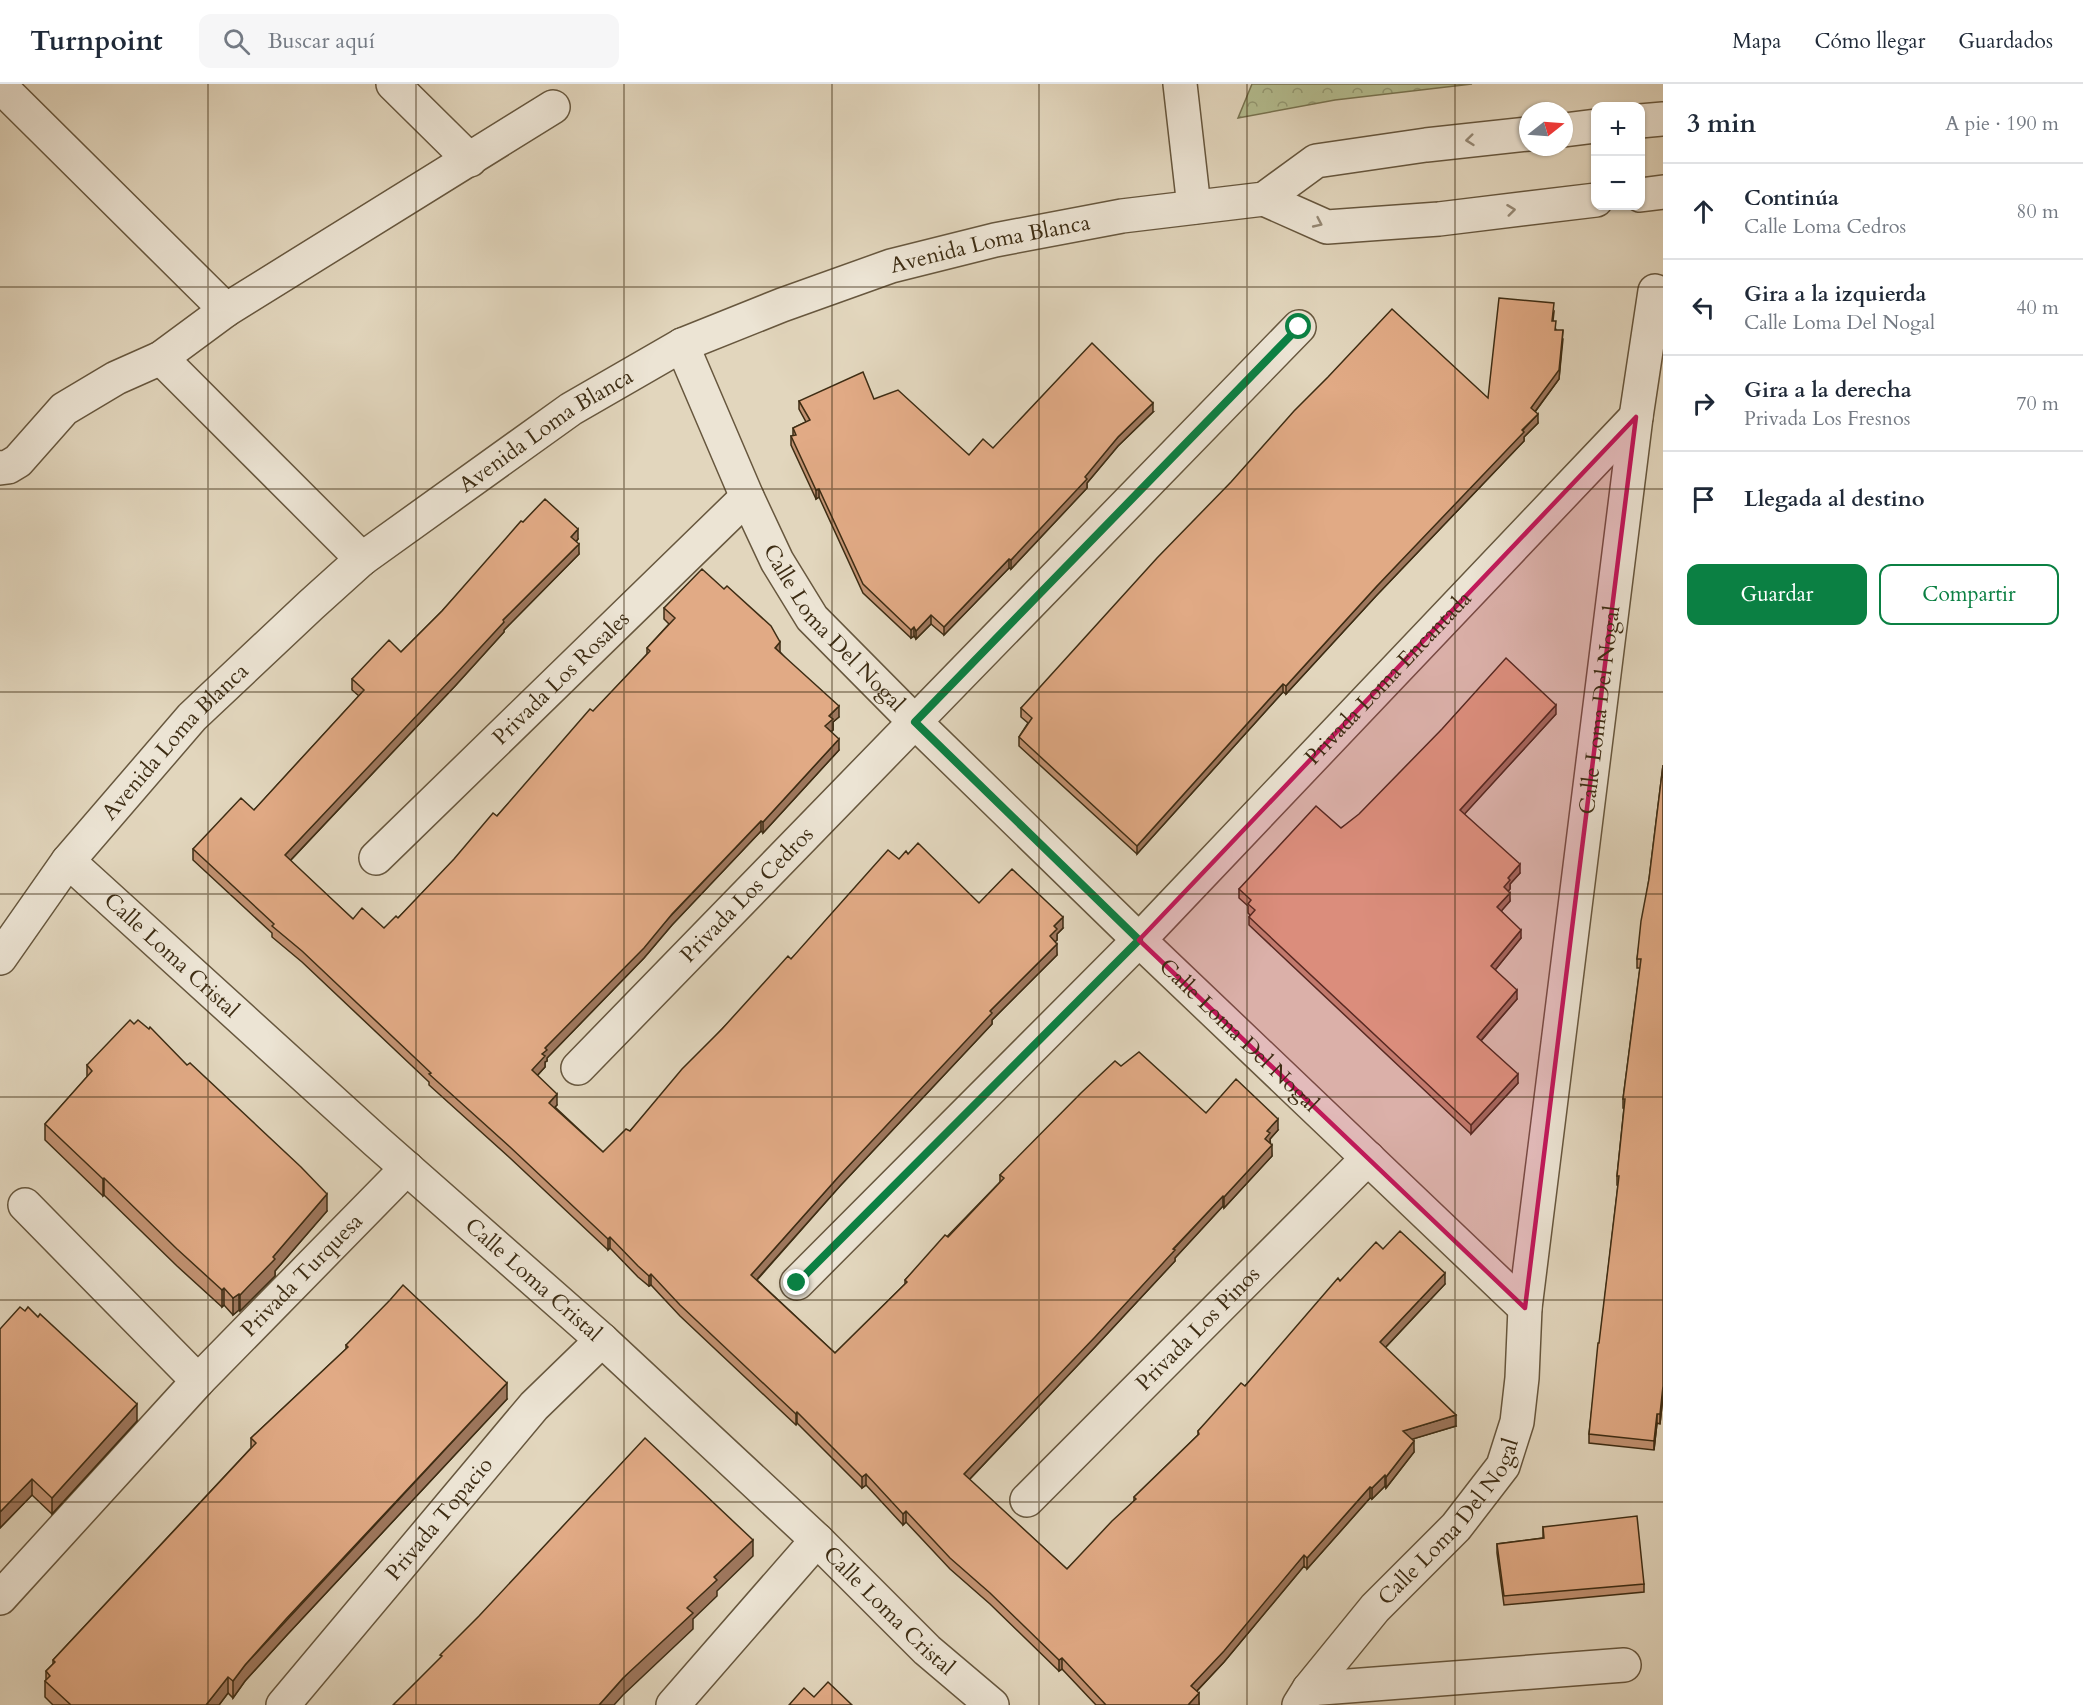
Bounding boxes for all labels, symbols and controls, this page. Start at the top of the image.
search box [199,14,619,68]
text: Turnpoint [30,22,163,60]
icon: search [220,25,253,58]
text: Buscar aquí [268,26,375,56]
text: Mapa [1732,27,1781,56]
text: Cómo llegar [1814,27,1925,56]
text: Guardados [1958,27,2053,56]
north arrow [1519,102,1573,156]
map controls [1591,102,1645,210]
button: + [1591,102,1645,156]
text: 3 min [1687,106,1756,141]
text: A pie · 190 m [1945,110,2059,137]
one-way arrow [1465,133,1474,146]
button: − [1591,156,1645,210]
text: Continúa [1744,183,1839,213]
icon: ahead [1687,195,1720,228]
text: 80 m [2016,198,2059,225]
one-way arrow [1506,205,1515,217]
street label: Avenida Loma Blanca [887,207,1093,281]
text: Calle Loma Cedros [1744,213,1906,240]
one-way arrow [1311,216,1322,228]
text: Gira a la izquierda [1744,279,1927,309]
icon: left [1687,291,1720,324]
text: 40 m [2016,294,2059,321]
text: Calle Loma Del Nogal [1744,309,1935,336]
route start [1285,313,1311,339]
street label: Avenida Loma Blanca [453,361,639,500]
text: Gira a la derecha [1744,375,1912,405]
icon: right [1687,387,1720,420]
text: 70 m [2016,390,2059,417]
text: Privada Los Fresnos [1744,405,1910,432]
icon: arrive [1687,483,1720,516]
text: Llegada al destino [1744,484,1925,514]
street label: Calle Loma Del Nogal [756,539,912,719]
button: Guardar [1687,564,1867,625]
button: Compartir [1879,564,2059,625]
street label: Privada Loma Encantada [1298,584,1479,772]
street label: Calle Loma Del Nogal [1572,603,1627,816]
street label: Privada Los Rosales [486,604,636,752]
street label: Avenida Loma Blanca [95,656,255,826]
street label: Privada Los Cedros [673,820,820,969]
street label: Calle Loma Cristal [97,886,246,1025]
street label: Calle Loma Del Nogal [1153,952,1326,1119]
street label: Privada Turquesa [234,1207,370,1344]
street label: Calle Loma Cristal [459,1211,609,1348]
street label: Privada Los Pinos [1129,1260,1267,1397]
route end [783,1269,809,1295]
street label: Calle Loma Del Nogal [1371,1434,1526,1612]
street label: Privada Topacio [379,1451,500,1587]
street label: Calle Loma Cristal [817,1540,961,1682]

